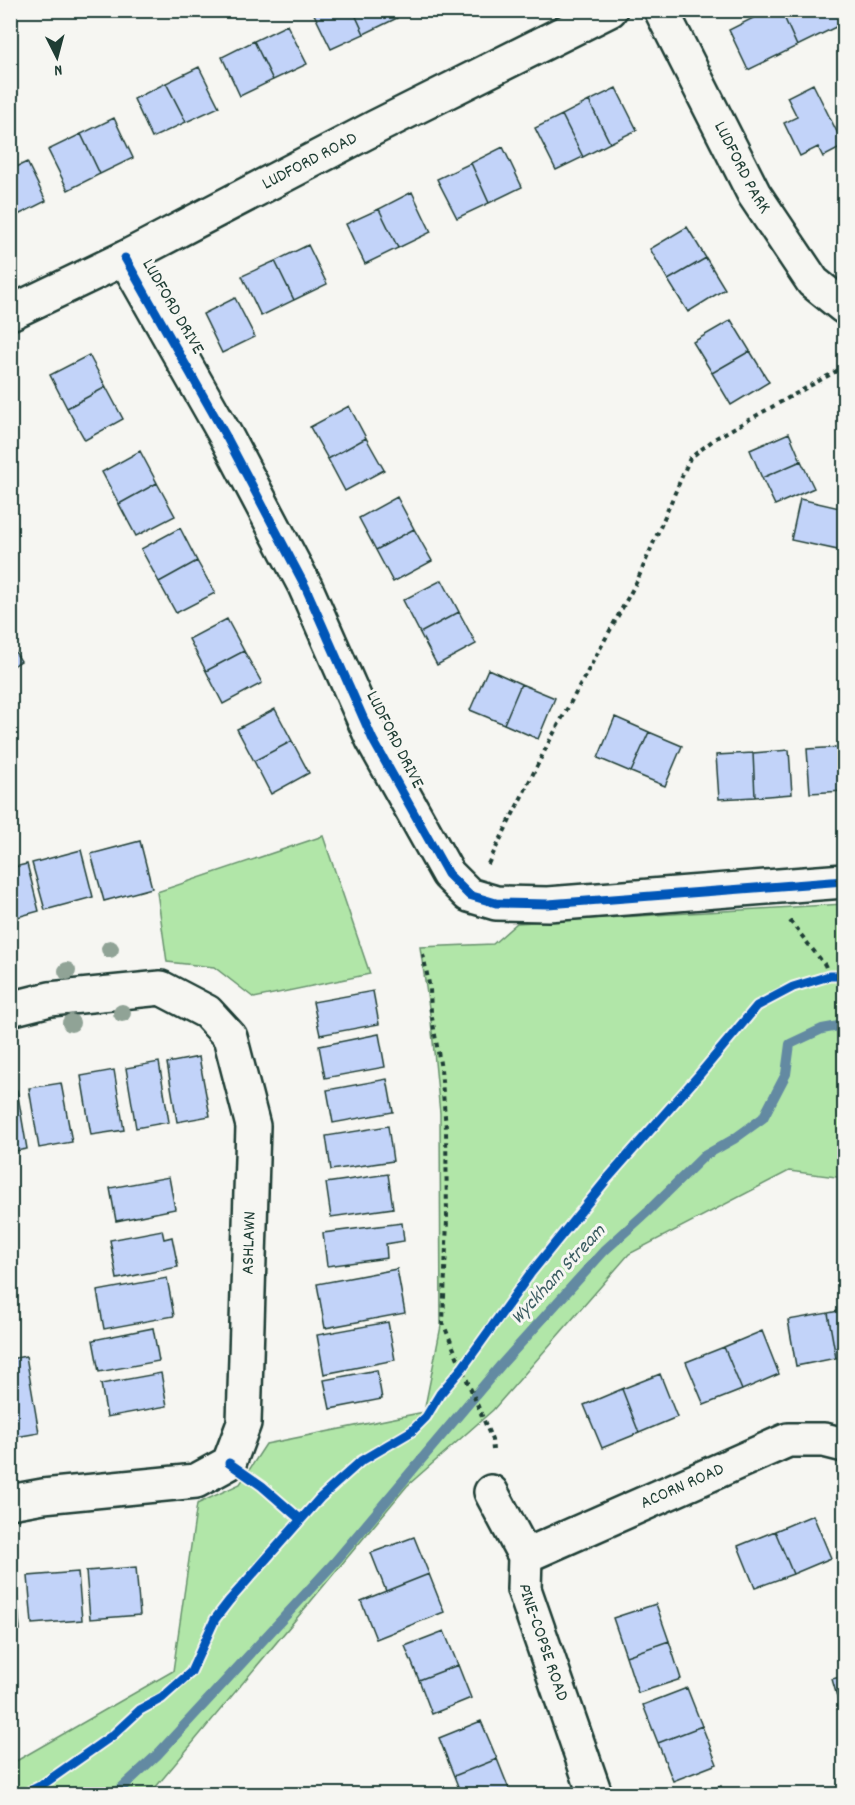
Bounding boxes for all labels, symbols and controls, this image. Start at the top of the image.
north arrow [27,27,87,87]
text: N [53,58,63,81]
street label: LUDFORD PARK [707,117,776,219]
street label: LUDFORD ROAD [258,126,362,197]
street label: LUDFORD DRIVE [135,255,209,359]
street label: LUDFORD DRIVE [359,687,429,793]
street label: ASHLAWN [236,1211,264,1275]
water label: Wyckham Stream [505,1218,613,1331]
street label: ACORN ROAD [637,1457,728,1516]
street label: PINE-COPSE ROAD [511,1584,574,1705]

